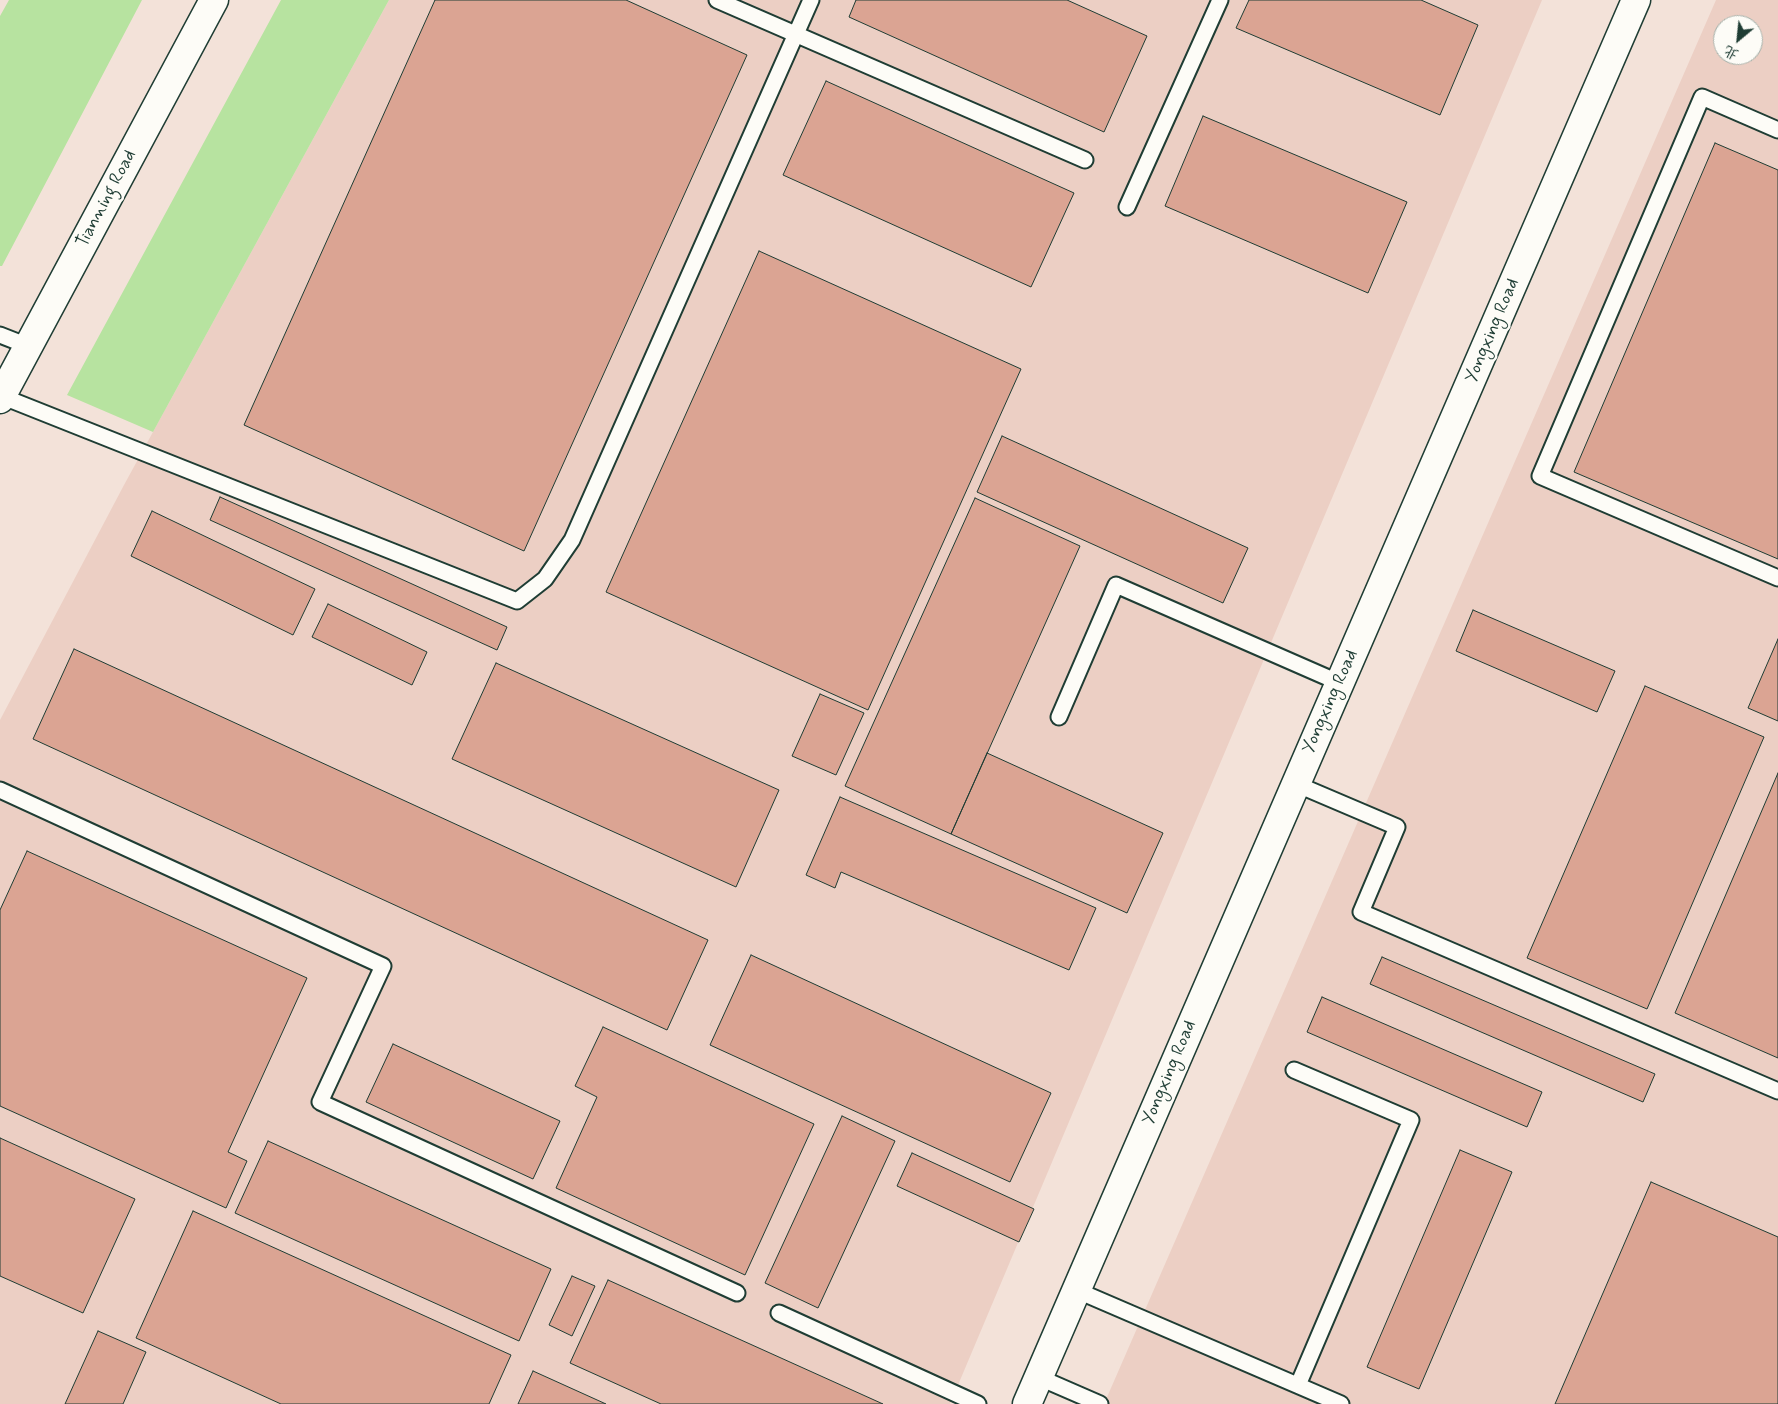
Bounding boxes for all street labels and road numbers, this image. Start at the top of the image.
street label: Tianning Road [72,147,142,251]
street label: Yongxing Road [1461,275,1525,387]
street label: Yongxing Road [1298,647,1364,757]
street label: Yongxing Road [1138,1017,1202,1129]

